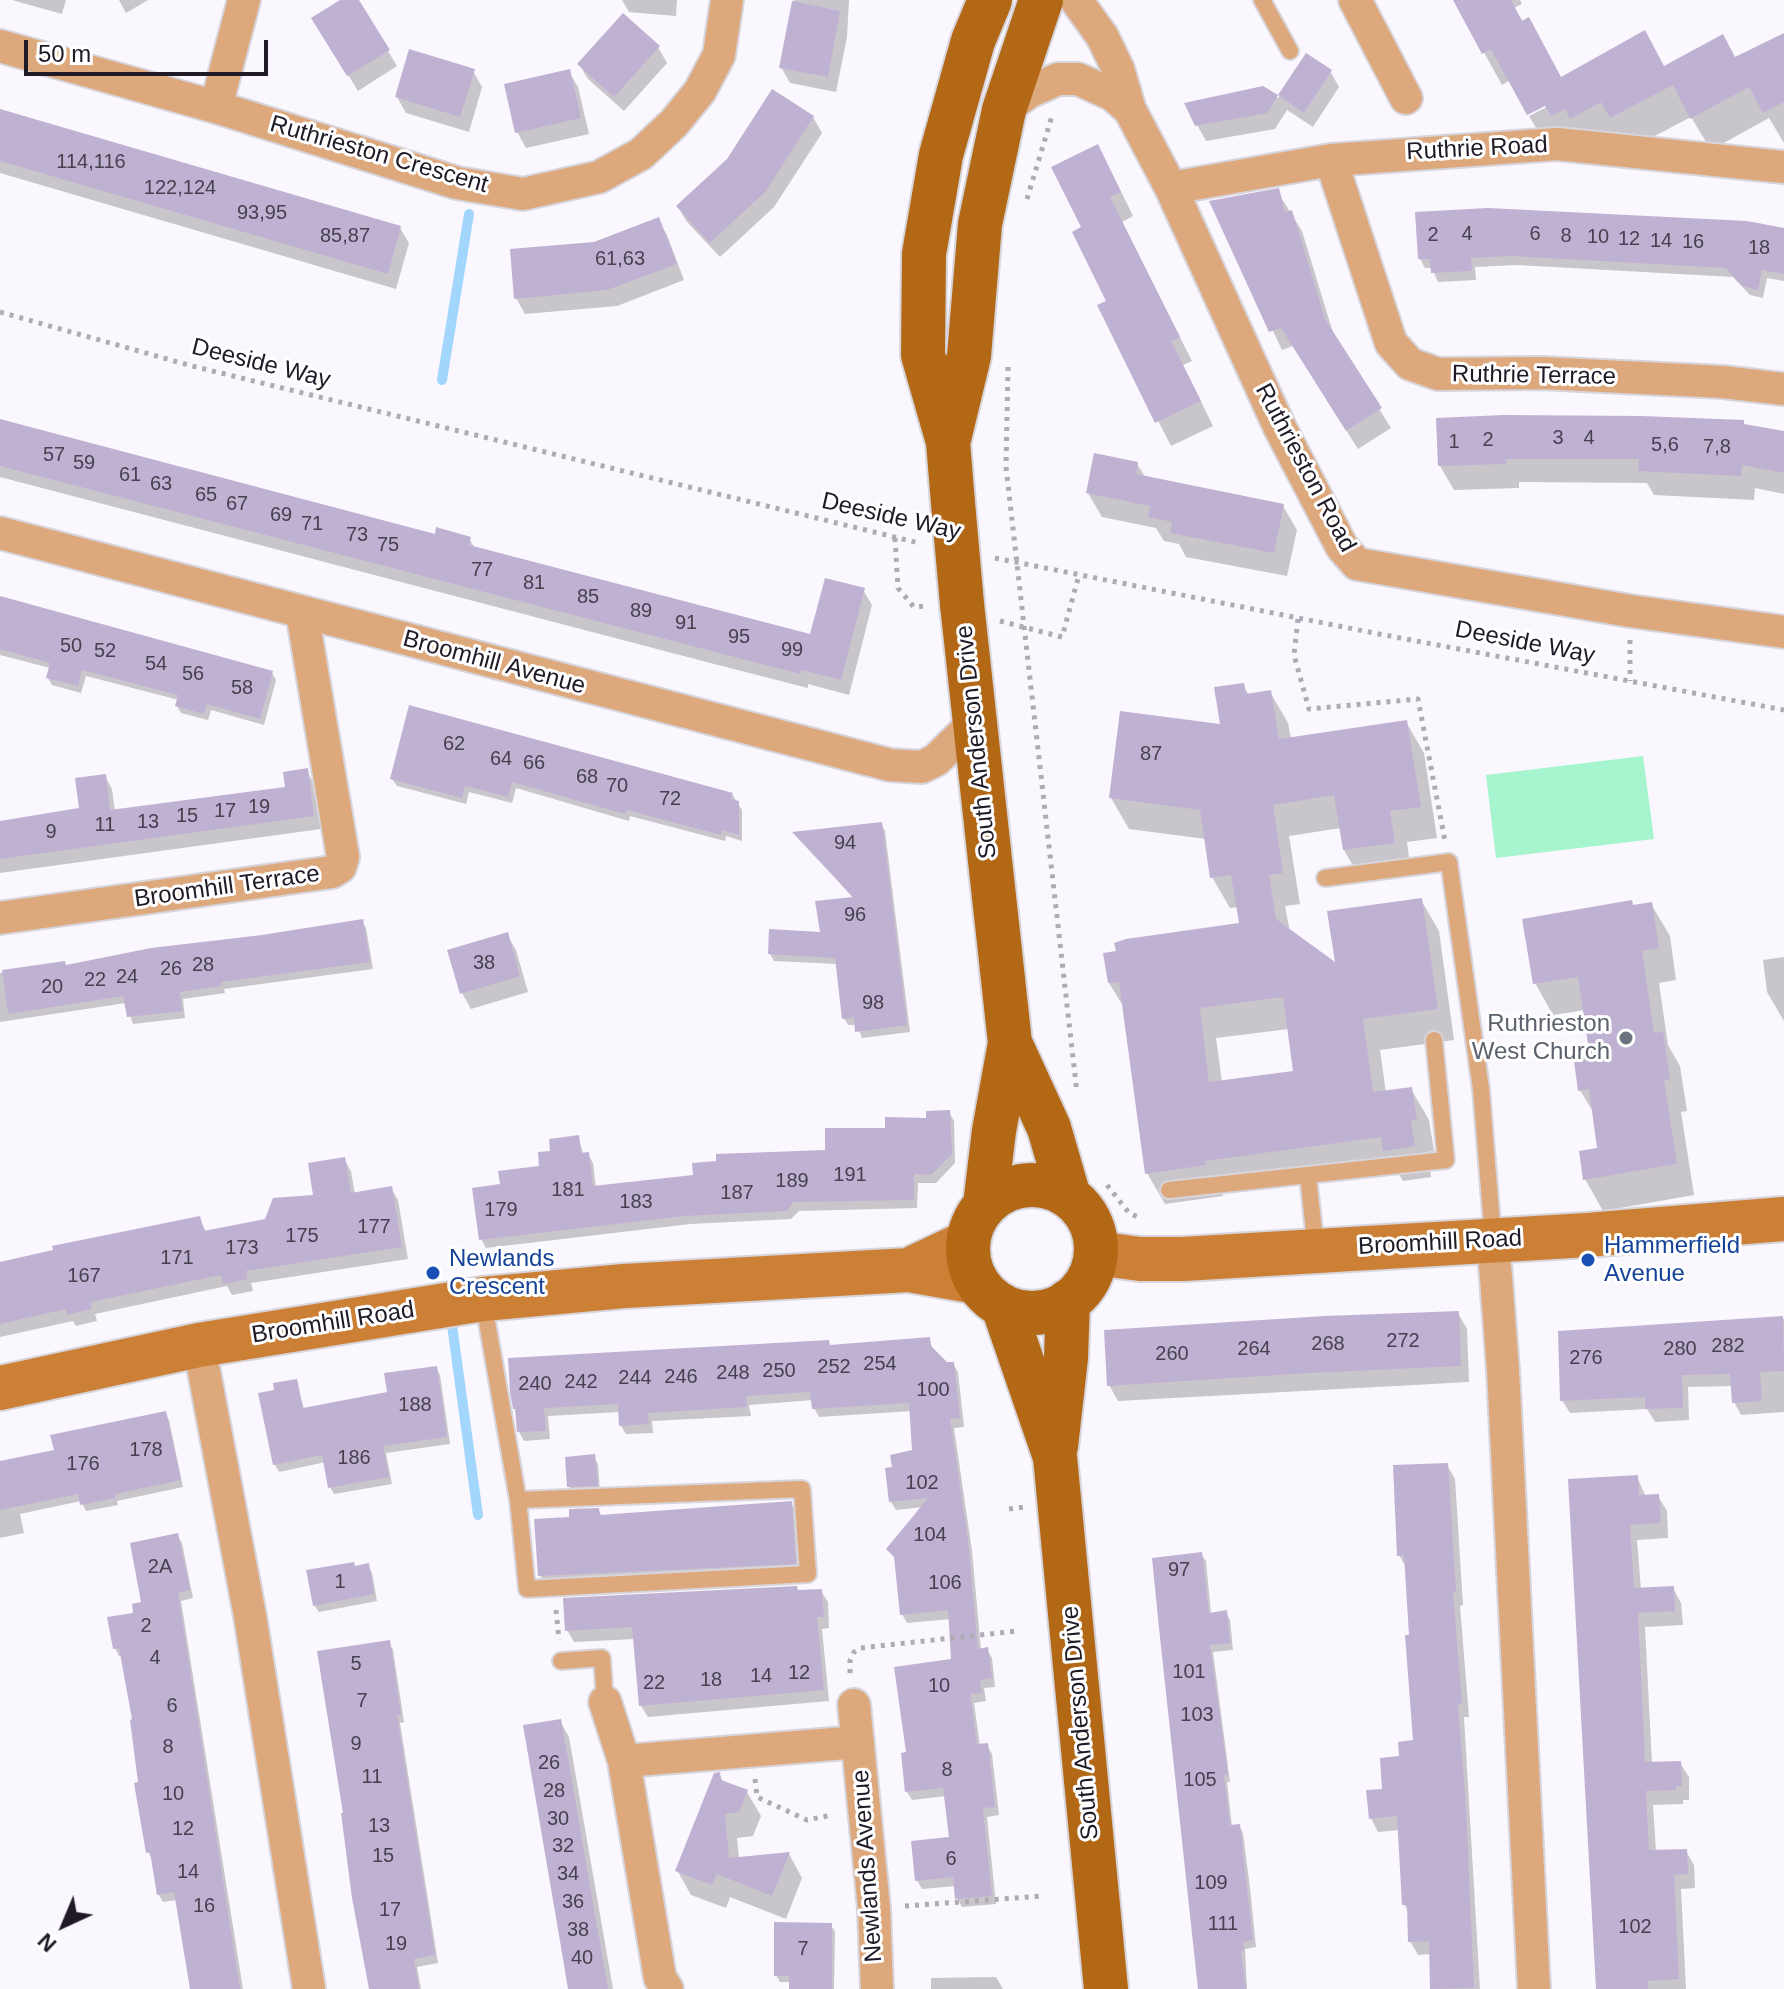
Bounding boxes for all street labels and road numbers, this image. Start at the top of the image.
street label: Ruthrieston Crescent [267,110,491,200]
street label: Ruthrie Road [1406,131,1548,167]
street label: Deeside Way [189,333,333,395]
street label: Ruthrie Terrace [1452,360,1616,392]
street label: Ruthrieston Road [1248,379,1362,557]
street label: Deeside Way [819,487,963,547]
street label: Deeside Way [1453,615,1597,671]
street label: South Anderson Drive [950,624,1004,860]
street label: Broomhill Avenue [400,625,588,701]
street label: Broomhill Terrace [133,860,321,914]
street label: Broomhill Road [1357,1224,1523,1262]
street label: Broomhill Road [250,1296,416,1350]
street label: South Anderson Drive [1056,1605,1106,1841]
street label: Newlands Avenue [847,1769,889,1963]

